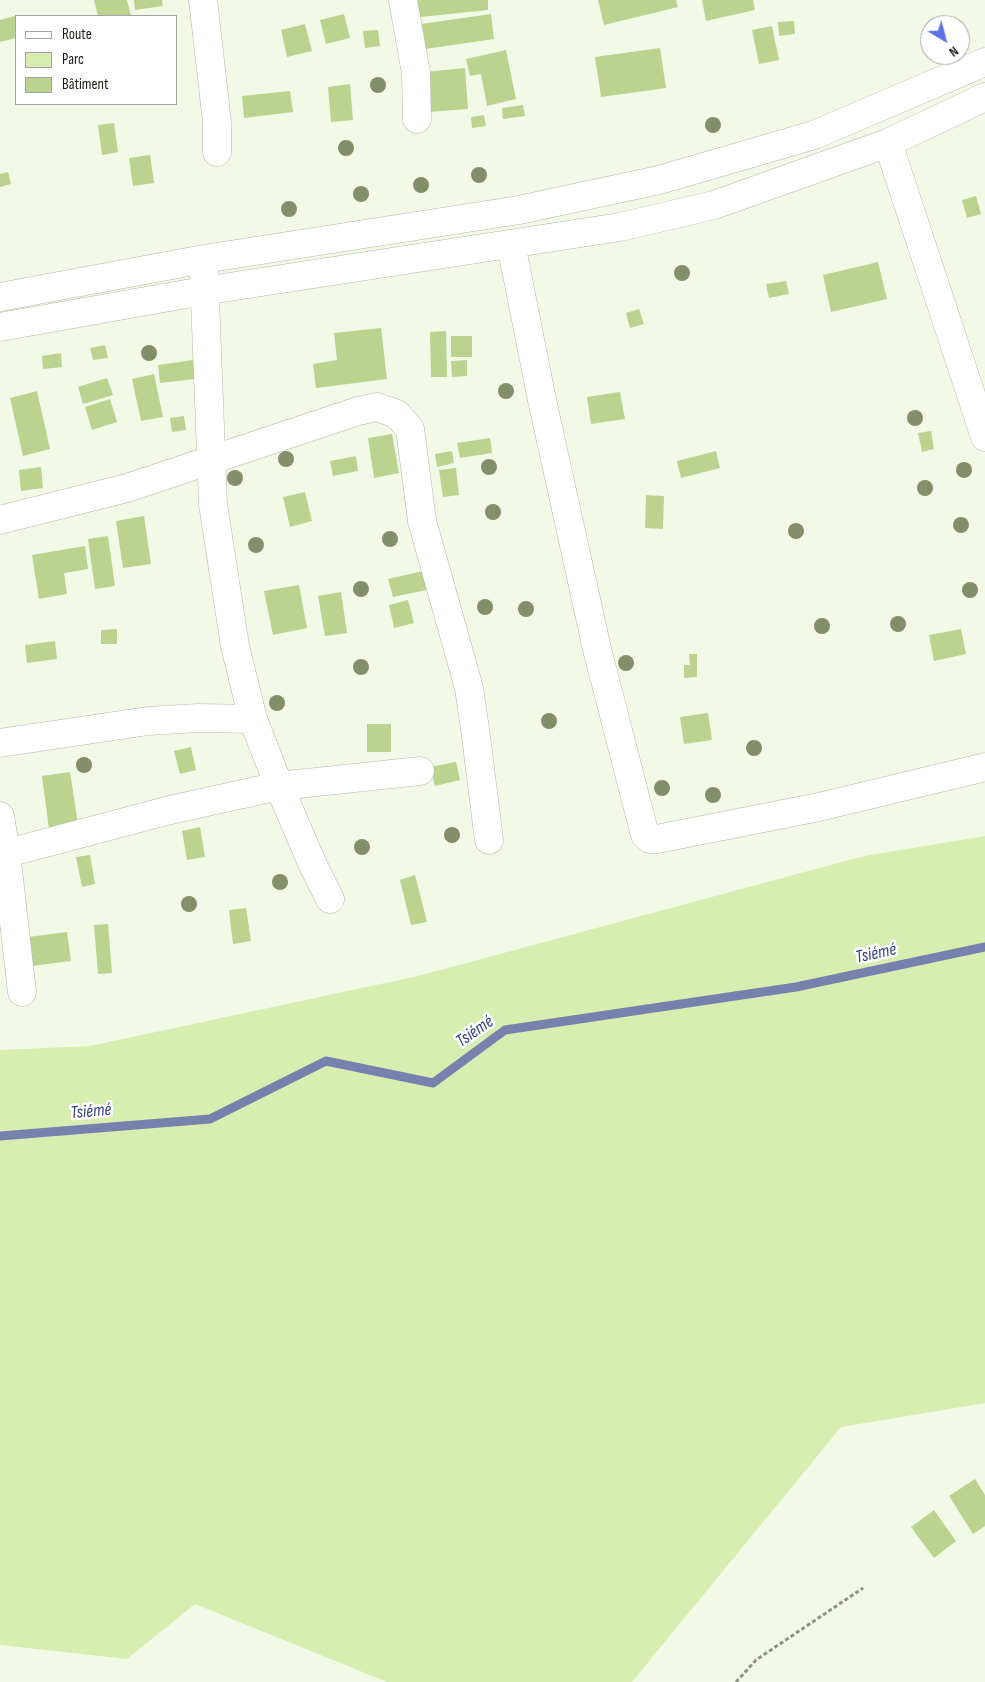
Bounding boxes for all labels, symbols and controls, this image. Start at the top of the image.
legend [15,15,178,105]
north arrow [920,15,970,65]
text: Route [62,25,92,44]
text: N [946,43,962,61]
text: Parc [62,50,84,69]
text: Bâtiment [62,75,109,94]
water label: Tsiémé [854,939,898,969]
water label: Tsiémé [452,1011,498,1053]
water label: Tsiémé [70,1099,112,1125]

